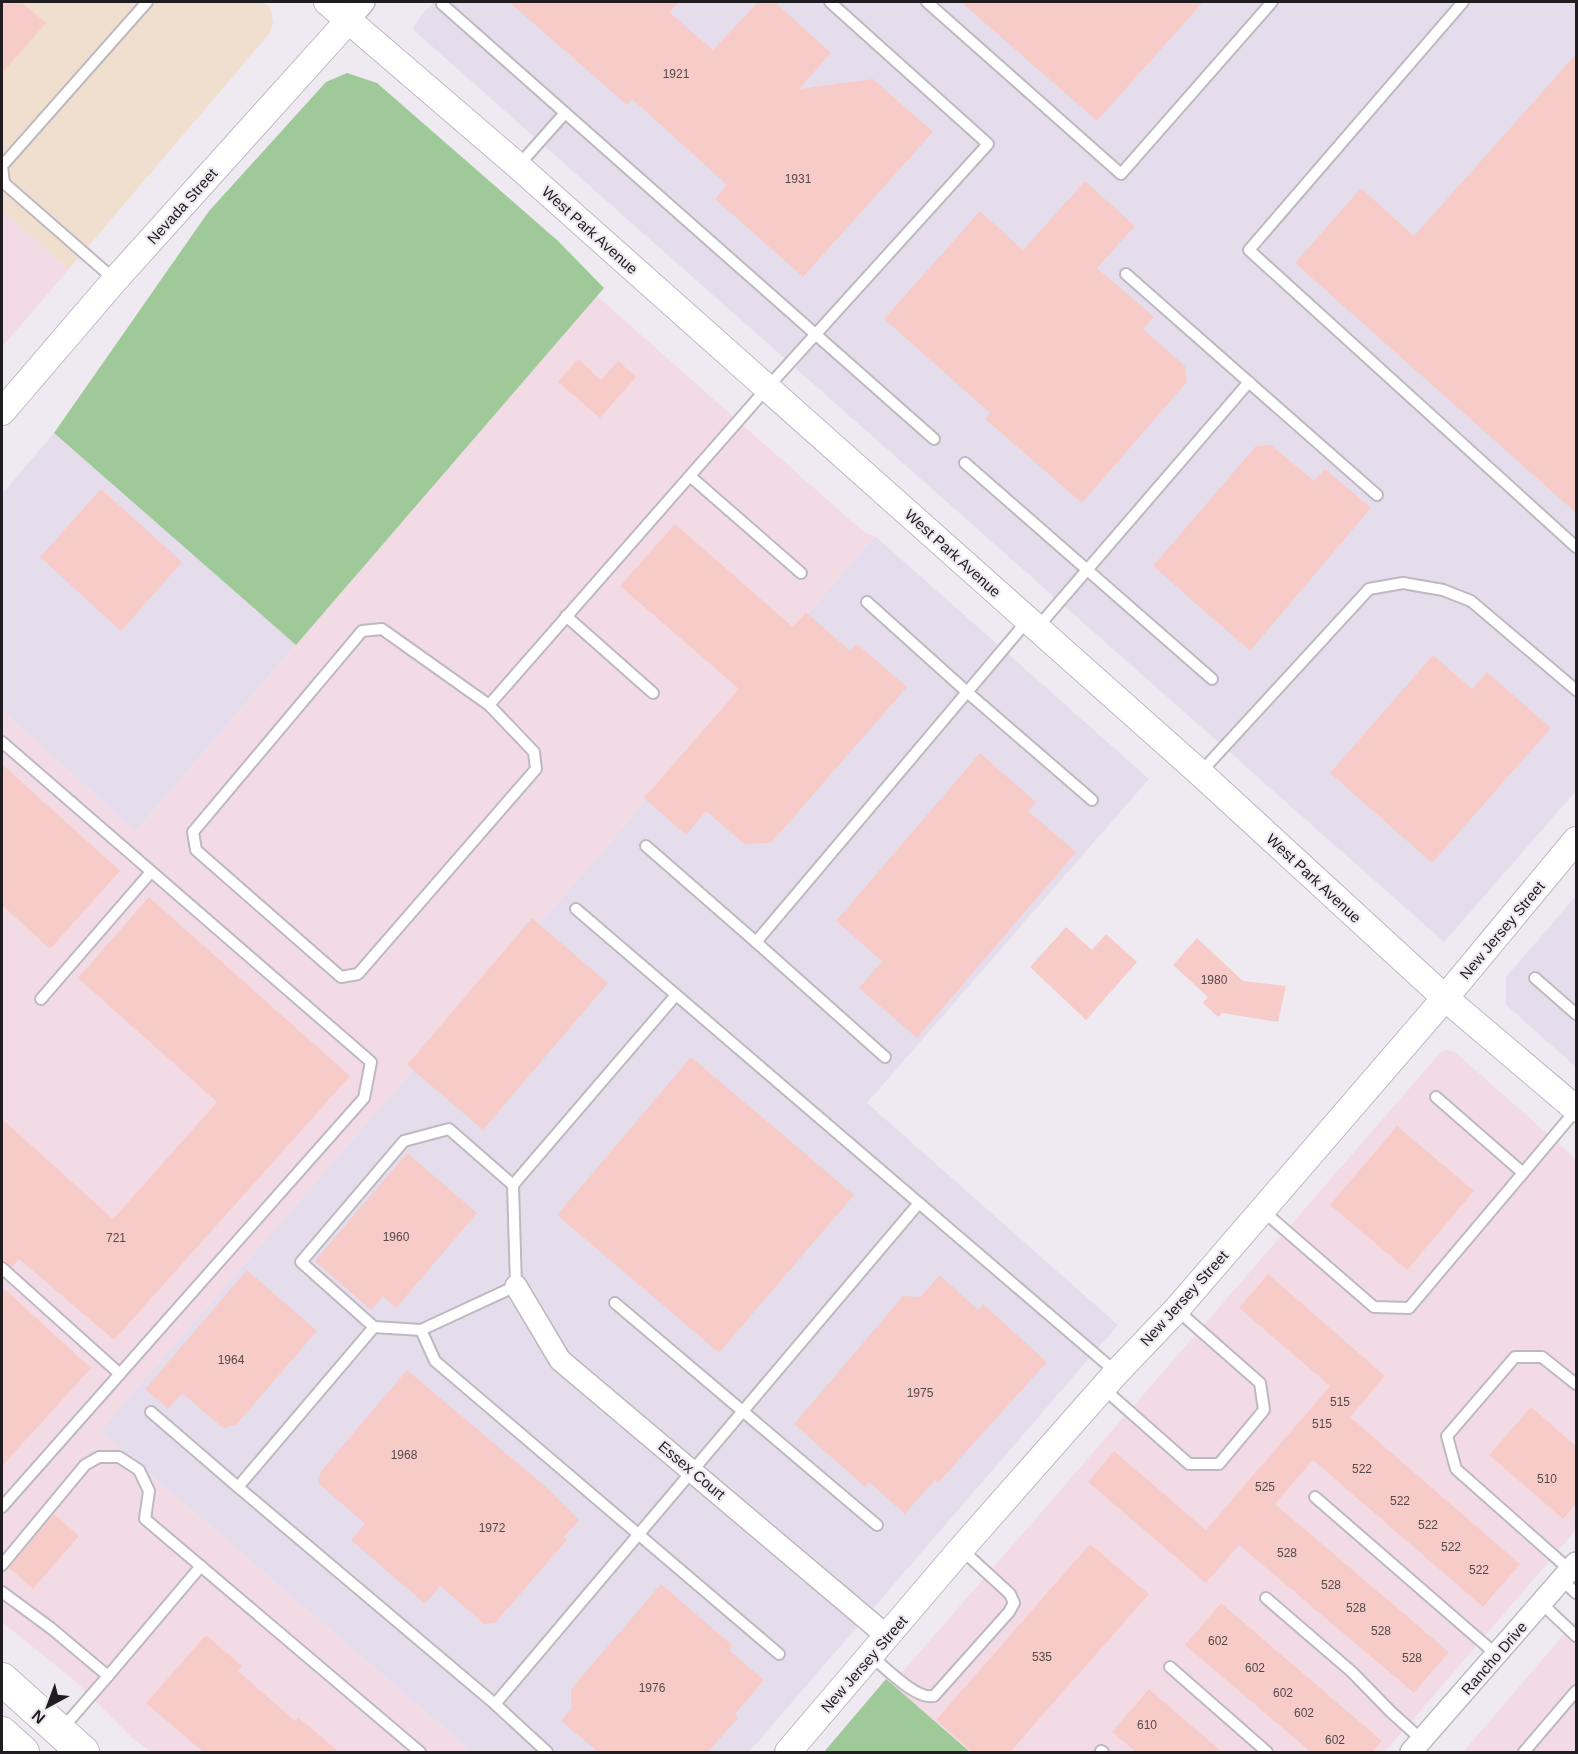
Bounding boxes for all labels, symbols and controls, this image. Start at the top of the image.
house number: 1921 [663,67,690,81]
street label: Nevada Street [144,164,221,247]
house number: 1931 [785,172,812,186]
street label: West Park Avenue [539,183,641,277]
street label: West Park Avenue [902,506,1004,600]
street label: West Park Avenue [1263,830,1365,926]
street label: New Jersey Street [1456,877,1548,982]
house number: 1980 [1201,973,1228,987]
house number: 1960 [383,1230,410,1244]
house number: 721 [106,1231,126,1245]
street label: New Jersey Street [1137,1246,1232,1349]
house number: 1964 [218,1353,245,1367]
house number: 1975 [907,1386,934,1400]
house number: 515 [1330,1395,1350,1409]
house number: 515 [1312,1417,1332,1431]
street label: Essex Court [655,1437,729,1503]
house number: 1968 [391,1448,418,1462]
house number: 522 [1352,1462,1372,1476]
house number: 510 [1537,1472,1557,1486]
house number: 525 [1255,1480,1275,1494]
house number: 522 [1390,1494,1410,1508]
house number: 522 [1418,1518,1438,1532]
house number: 1972 [479,1521,506,1535]
house number: 522 [1441,1540,1461,1554]
house number: 528 [1277,1546,1297,1560]
house number: 522 [1469,1563,1489,1577]
house number: 528 [1321,1578,1341,1592]
house number: 528 [1346,1601,1366,1615]
street label: New Jersey Street [817,1612,911,1716]
street label: Rancho Drive [1458,1618,1530,1698]
house number: 528 [1371,1624,1391,1638]
house number: 602 [1208,1634,1228,1648]
house number: 535 [1032,1650,1052,1664]
house number: 528 [1402,1651,1422,1665]
house number: 602 [1245,1661,1265,1675]
north arrow [18,1676,78,1736]
house number: 1976 [639,1681,666,1695]
house number: 602 [1273,1686,1293,1700]
house number: 602 [1294,1706,1314,1720]
text: N [29,1707,48,1727]
house number: 610 [1137,1718,1157,1732]
house number: 602 [1325,1733,1345,1747]

